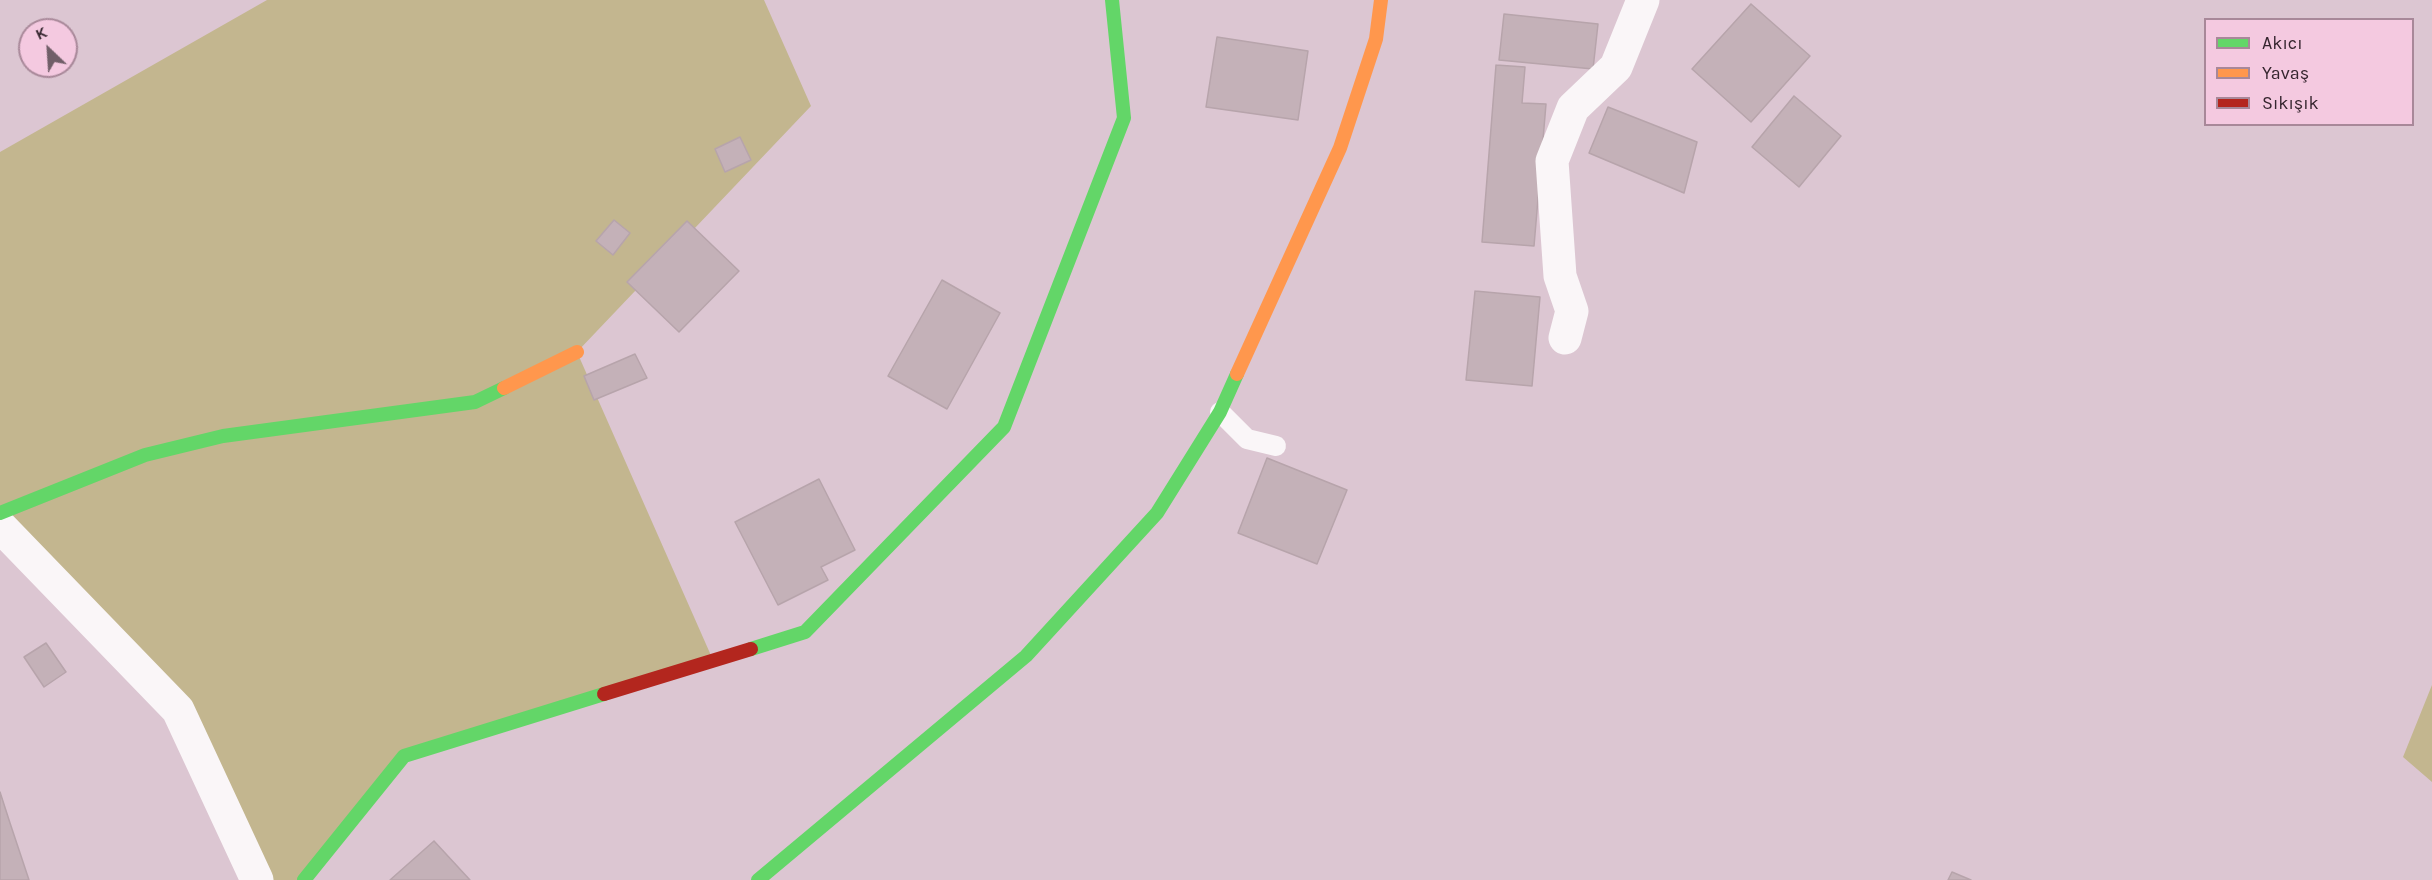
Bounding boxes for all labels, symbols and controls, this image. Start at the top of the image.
north arrow [18,18,78,78]
legend [2204,18,2414,126]
text: K [32,22,50,44]
text: Akıcı [2262,32,2303,54]
text: Yavaş [2262,62,2309,84]
text: Sıkışık [2262,92,2319,114]

